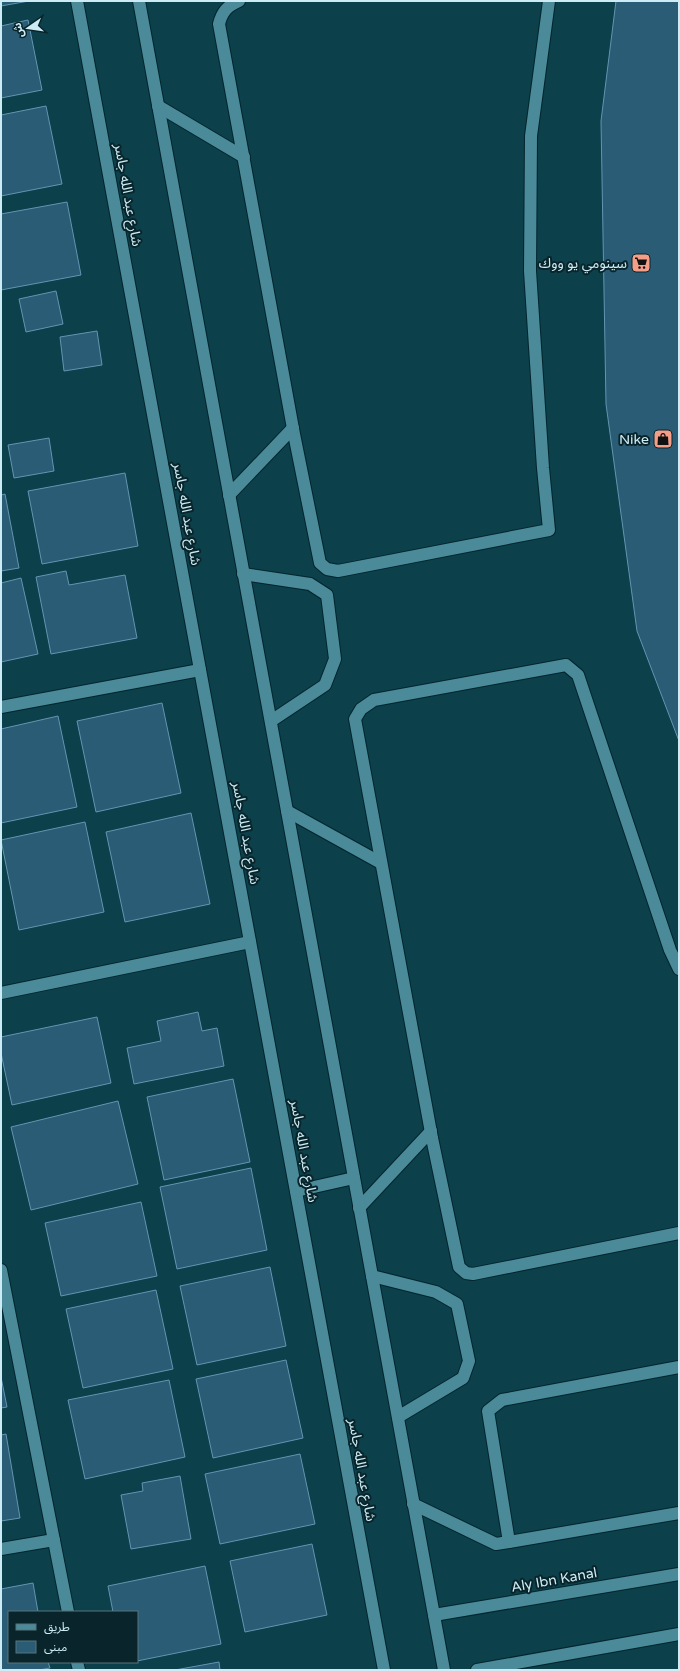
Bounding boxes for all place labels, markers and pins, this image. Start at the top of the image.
supermarket icon: سينومي يو ووك [630,252,652,274]
place label: سينومي يو ووك [539,255,627,274]
shop icon: Nike [652,428,674,450]
place label: Nike [619,431,649,448]

